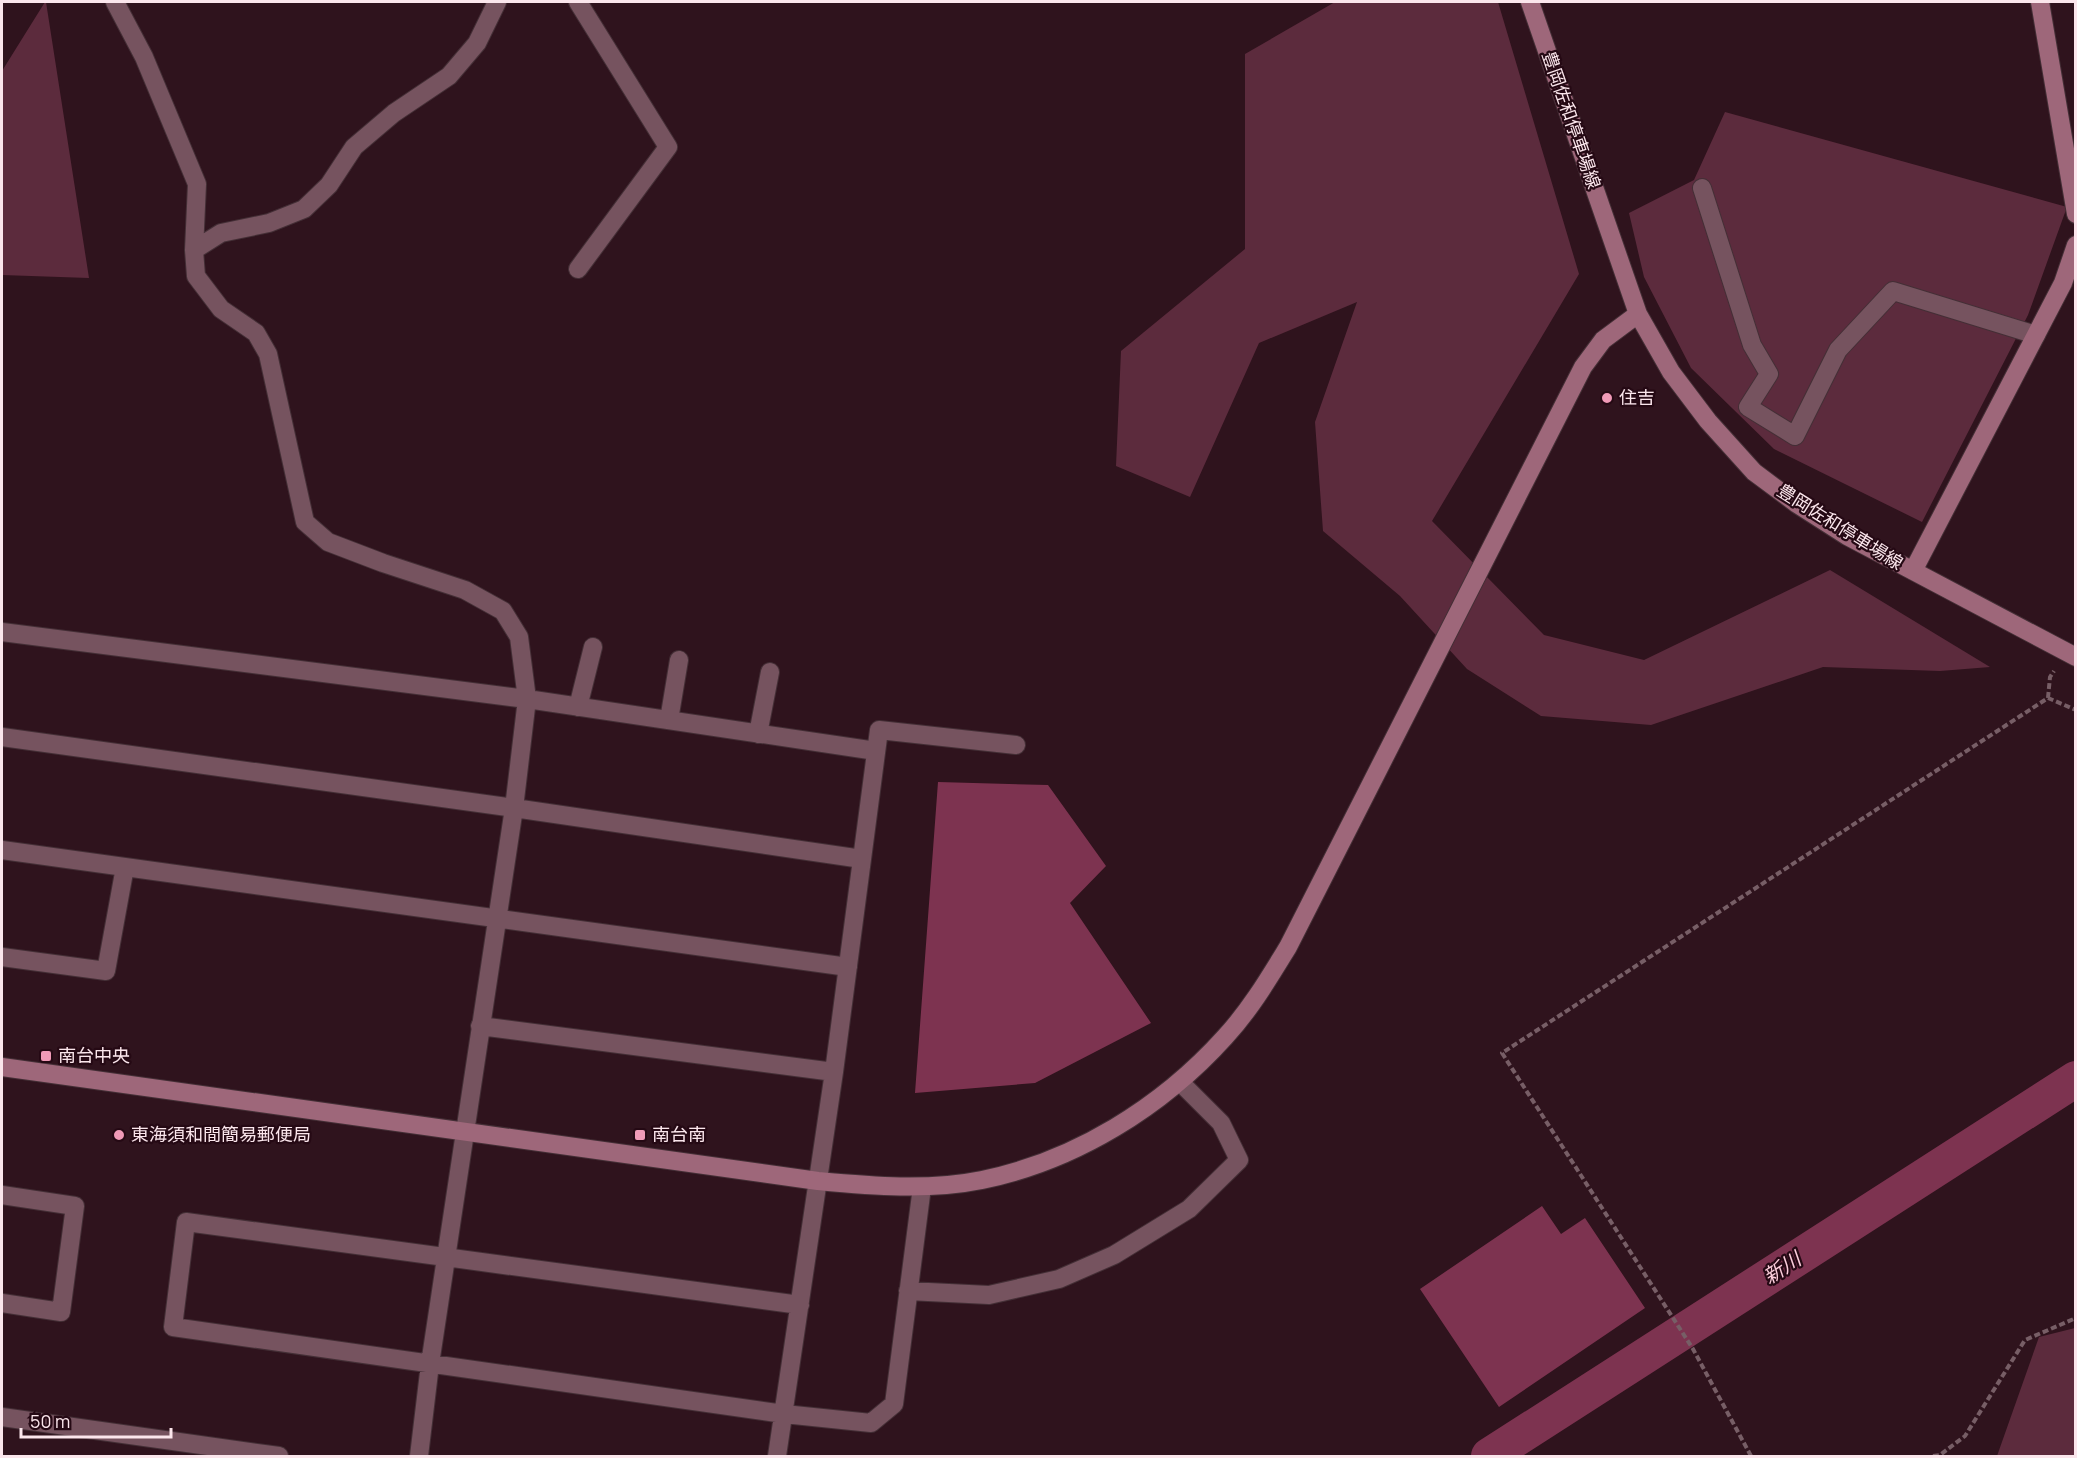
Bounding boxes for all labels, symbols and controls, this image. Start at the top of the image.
street label: 豊岡佐和停車場線 [1537,48,1607,192]
place label: 住吉 [1619,385,1655,409]
marker: 住吉 [1600,391,1614,405]
street label: 豊岡佐和停車場線 [1773,478,1908,574]
place label: 南台中央 [58,1043,130,1067]
marker: 南台中央 [39,1049,53,1063]
place label: 東海須和間簡易郵便局 [131,1122,311,1146]
place label: 南台南 [652,1122,706,1146]
marker: 東海須和間簡易郵便局 [112,1128,126,1142]
marker: 南台南 [633,1128,647,1142]
water label: 新川 [1758,1244,1808,1290]
scale bar [21,1401,171,1439]
text: 50 m [30,1409,70,1433]

